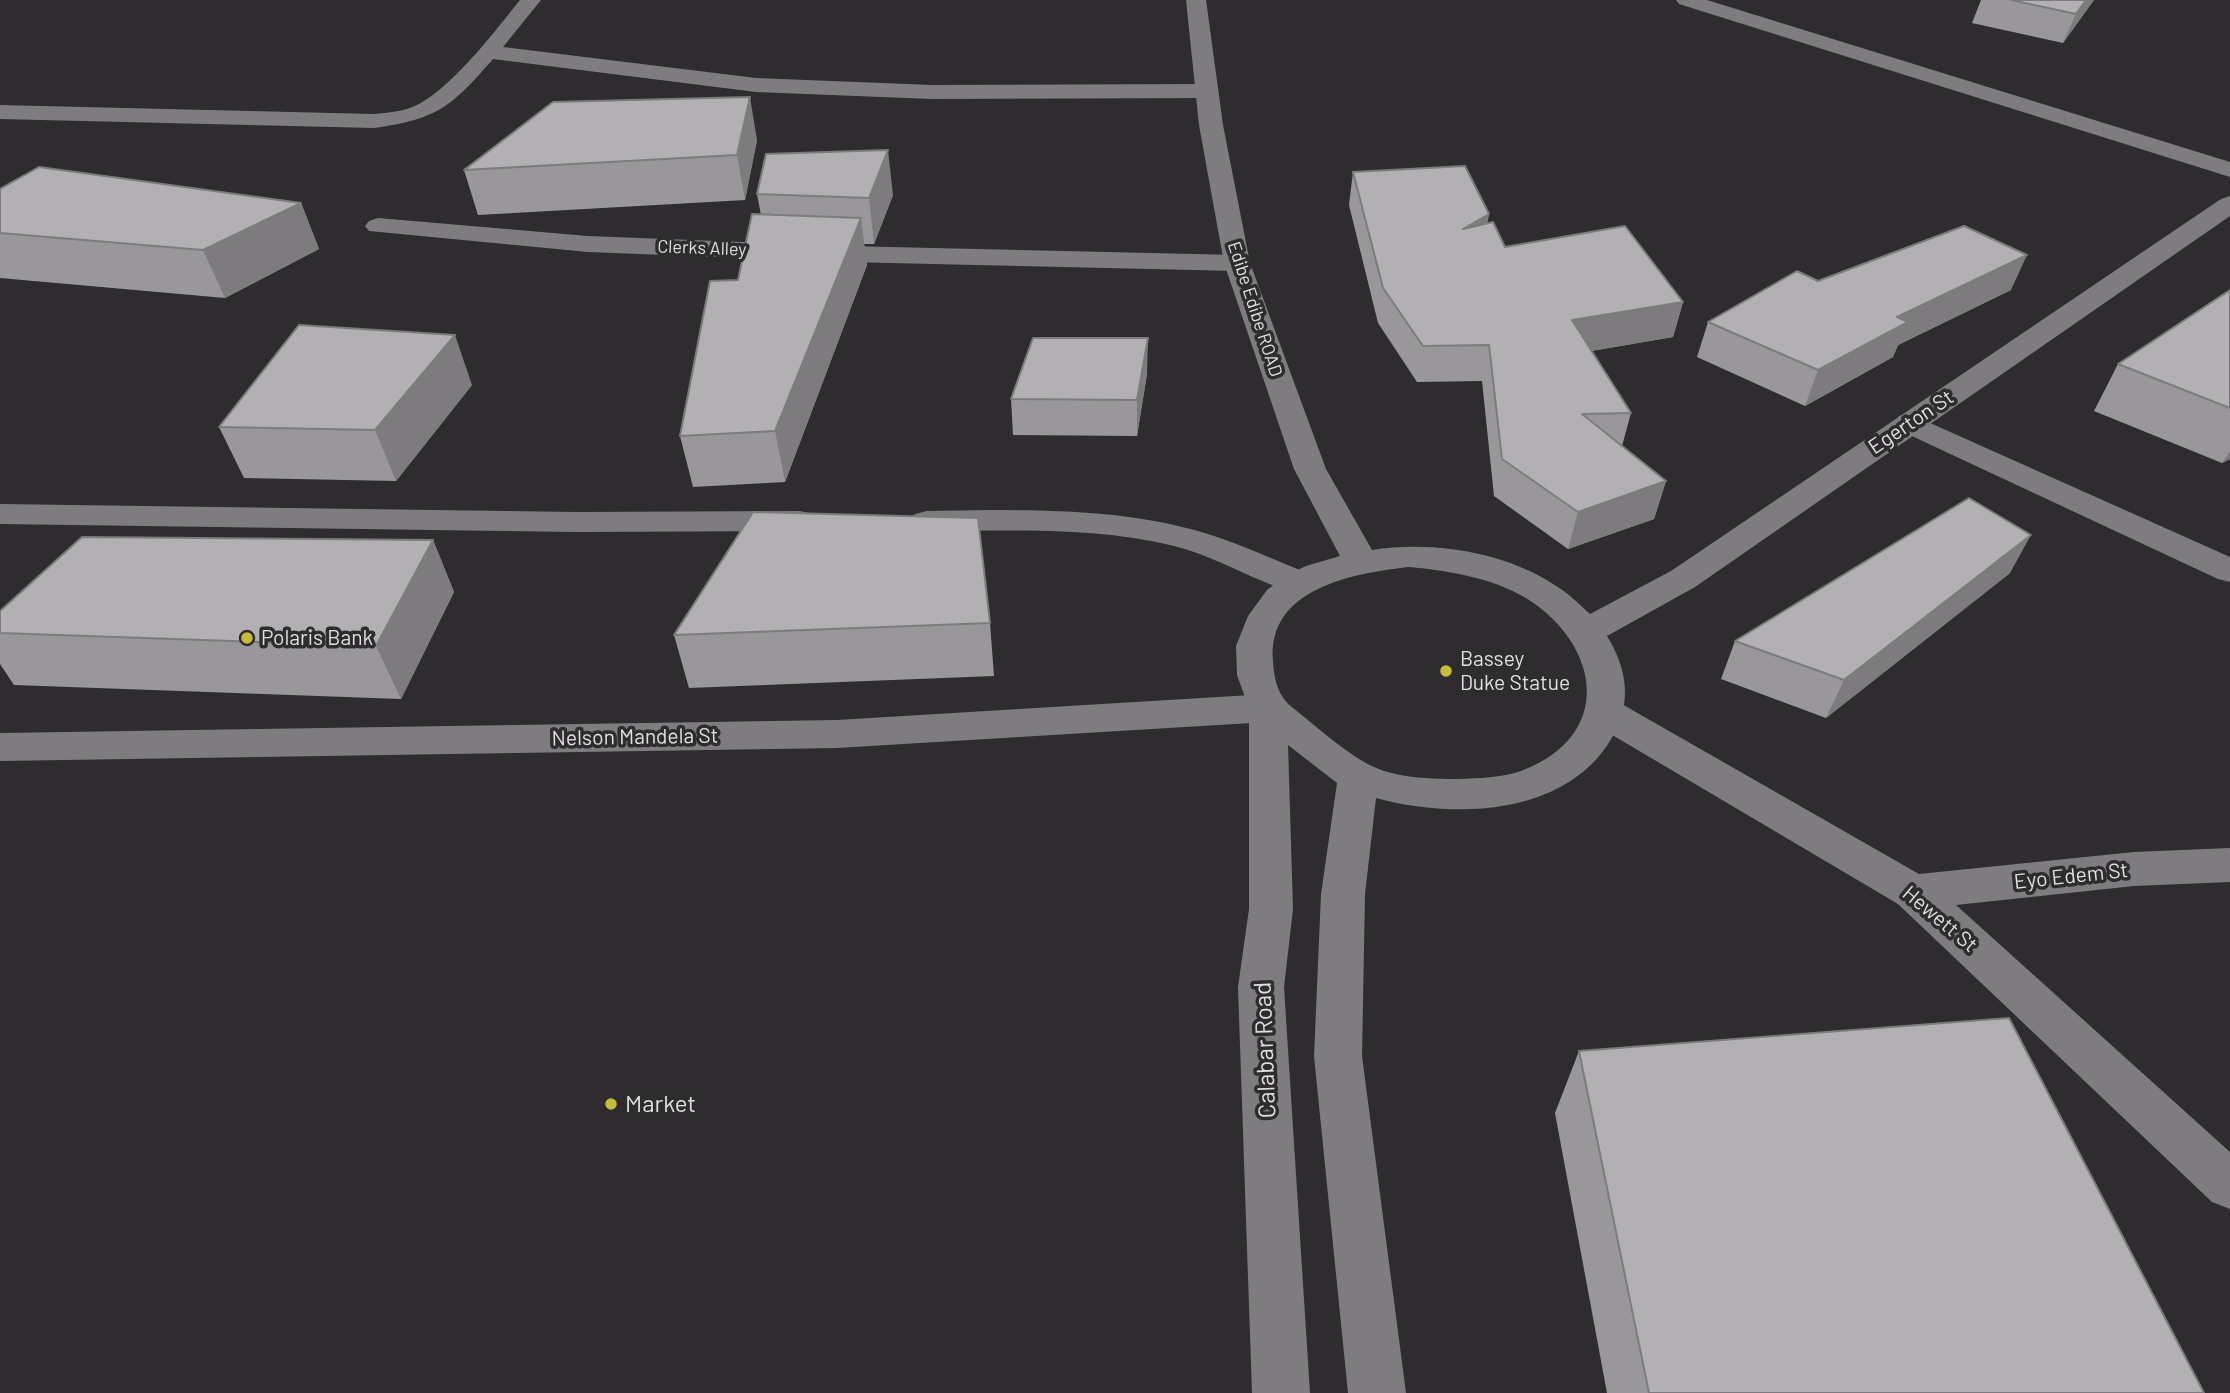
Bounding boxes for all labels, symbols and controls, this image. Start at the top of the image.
street label: Clerks Alley [657,236,747,260]
street label: Edibe Edibe ROAD [1223,239,1287,379]
street label: Egerton St [1864,384,1958,460]
place label: Polaris Bank [261,625,373,651]
marker: Polaris Bank [239,630,255,646]
place label: Bassey Duke Statue [1460,646,1570,696]
marker: Bassey Duke Statue [1438,663,1454,679]
street label: Nelson Mandela St [552,723,718,751]
street label: Eyo Edem St [2013,857,2129,895]
street label: Hewett St [1897,880,1983,958]
street label: Calabar Road [1248,981,1282,1119]
place label: Market [625,1090,696,1118]
marker: Market [603,1096,619,1112]

